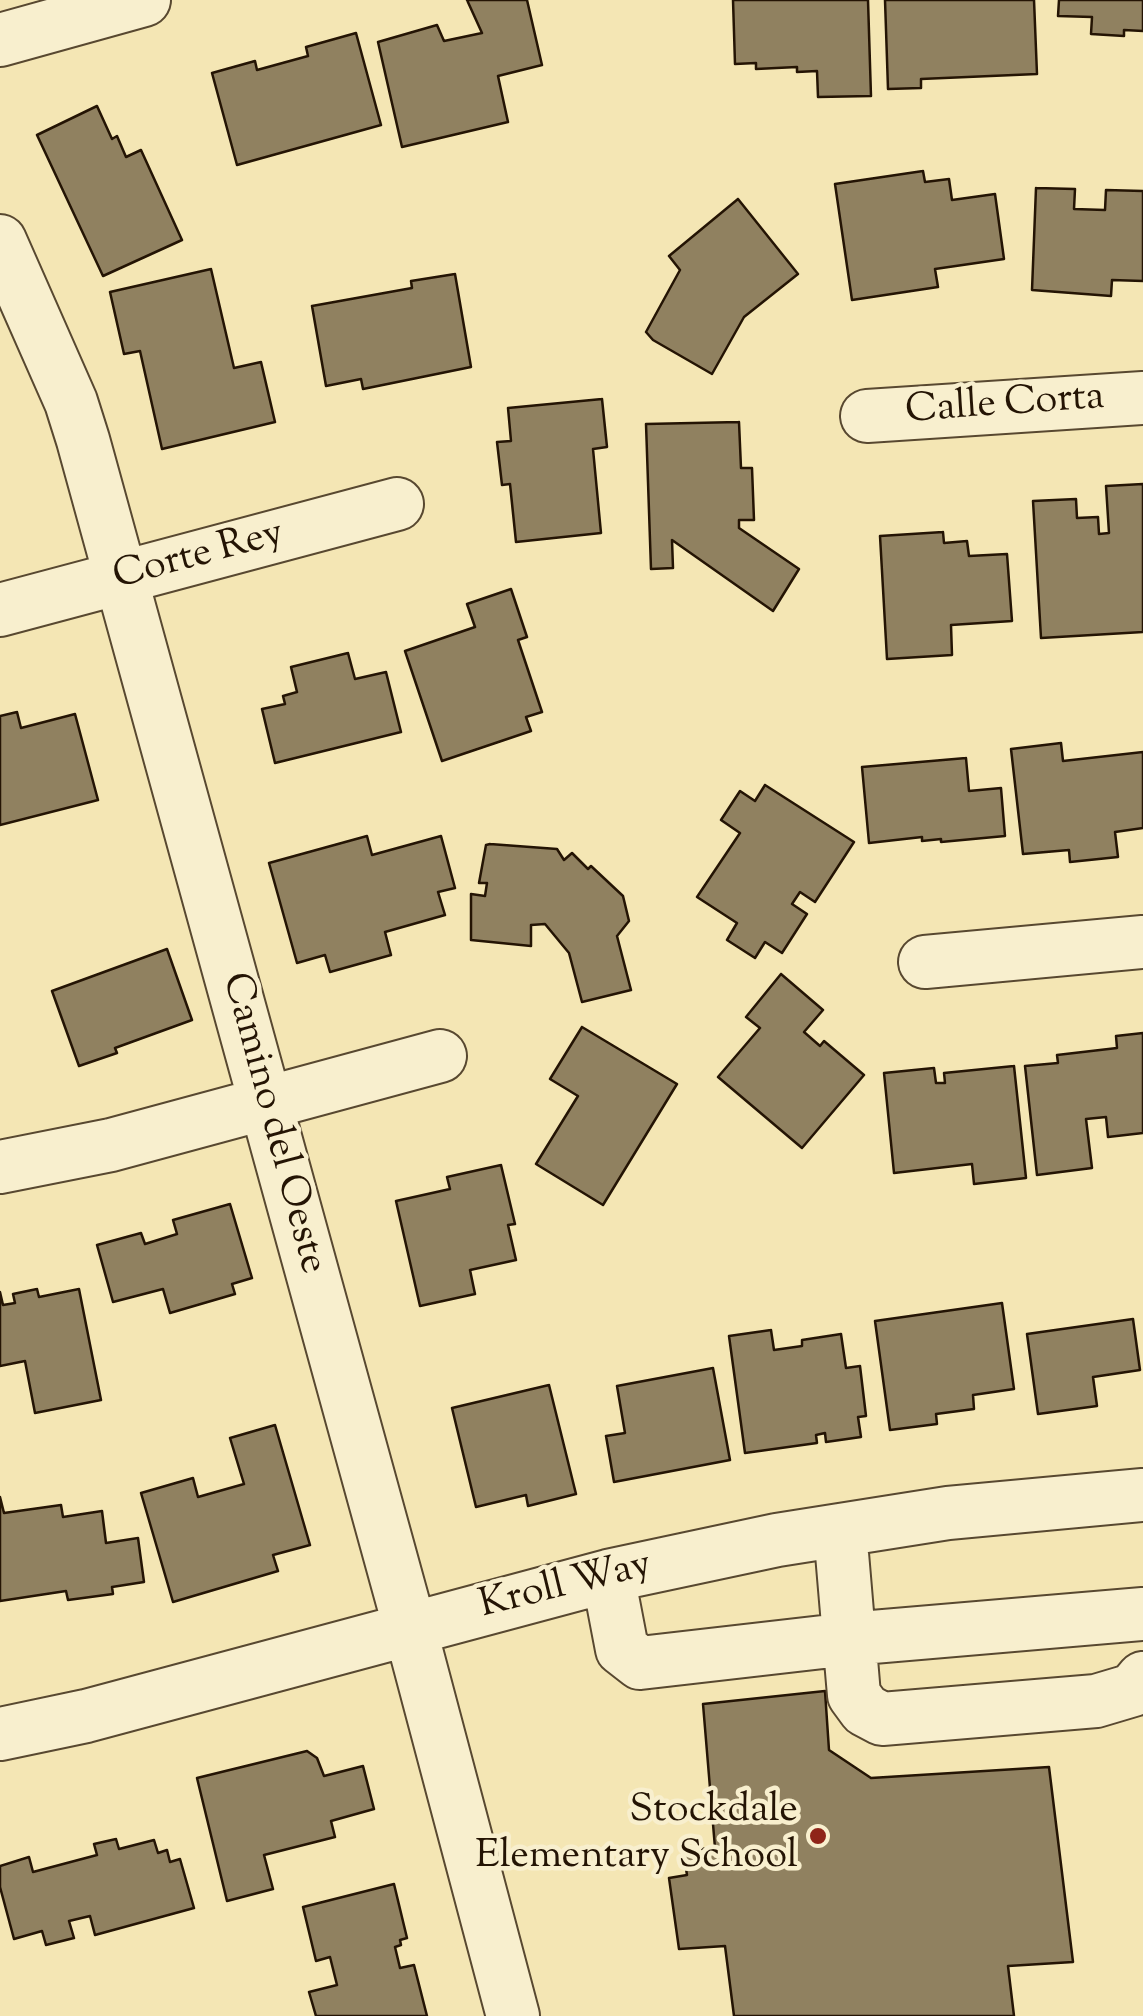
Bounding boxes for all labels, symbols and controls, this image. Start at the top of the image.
street label: Calle Corta [904,376,1106,438]
street label: Corte Rey [109,512,289,604]
street label: Camino del Oeste [208,968,334,1280]
street label: Kroll Way [475,1543,657,1633]
place label: Stockdale Elementary School [475,1789,798,1883]
marker: Stockdale Elementary School [807,1825,829,1847]

